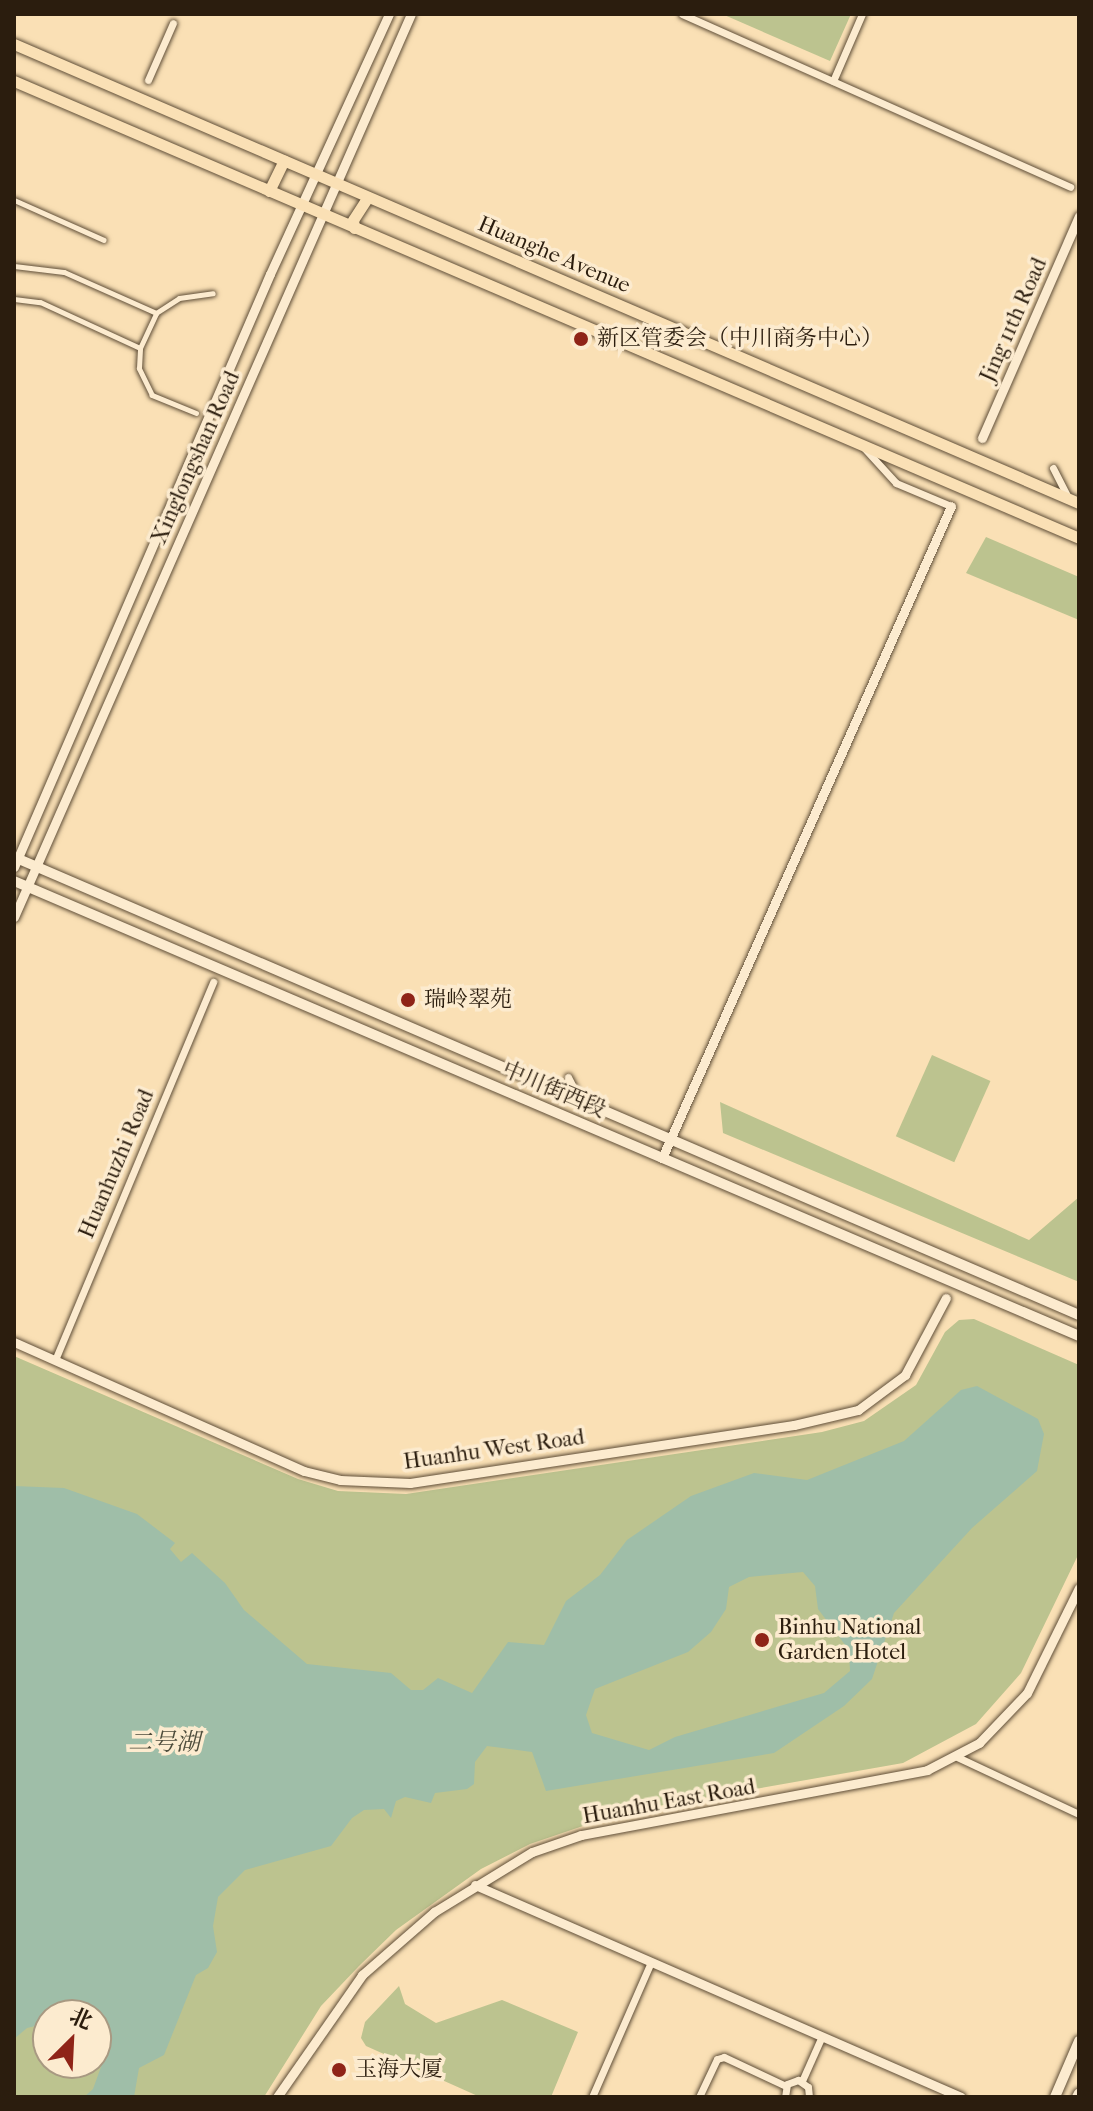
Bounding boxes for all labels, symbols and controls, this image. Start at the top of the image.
street label: Huanghe Avenue [474,211,634,299]
street label: Jing 11th Road [975,254,1053,386]
place label: 新区管委会（中川商务中心） [597,326,883,352]
marker: 新区管委会（中川商务中心） [572,330,590,348]
street label: Xinglongshan Road [146,367,246,549]
place label: 瑞岭翠苑 [424,987,512,1013]
marker: 瑞岭翠苑 [399,991,417,1009]
street label: 中川街西段 [498,1056,610,1124]
street label: Huanhuzhi Road [74,1086,160,1242]
street label: Huanhu West Road [402,1424,586,1476]
place label: Binhu National Garden Hotel [778,1614,921,1666]
marker: Binhu National Garden Hotel [753,1631,771,1649]
water label: 二号湖 [128,1729,200,1757]
street label: Huanhu East Road [581,1774,757,1830]
north arrow [32,1999,112,2079]
text: 北 [66,2003,96,2035]
place label: 玉海大厦 [355,2057,443,2083]
marker: 玉海大厦 [330,2061,348,2079]

